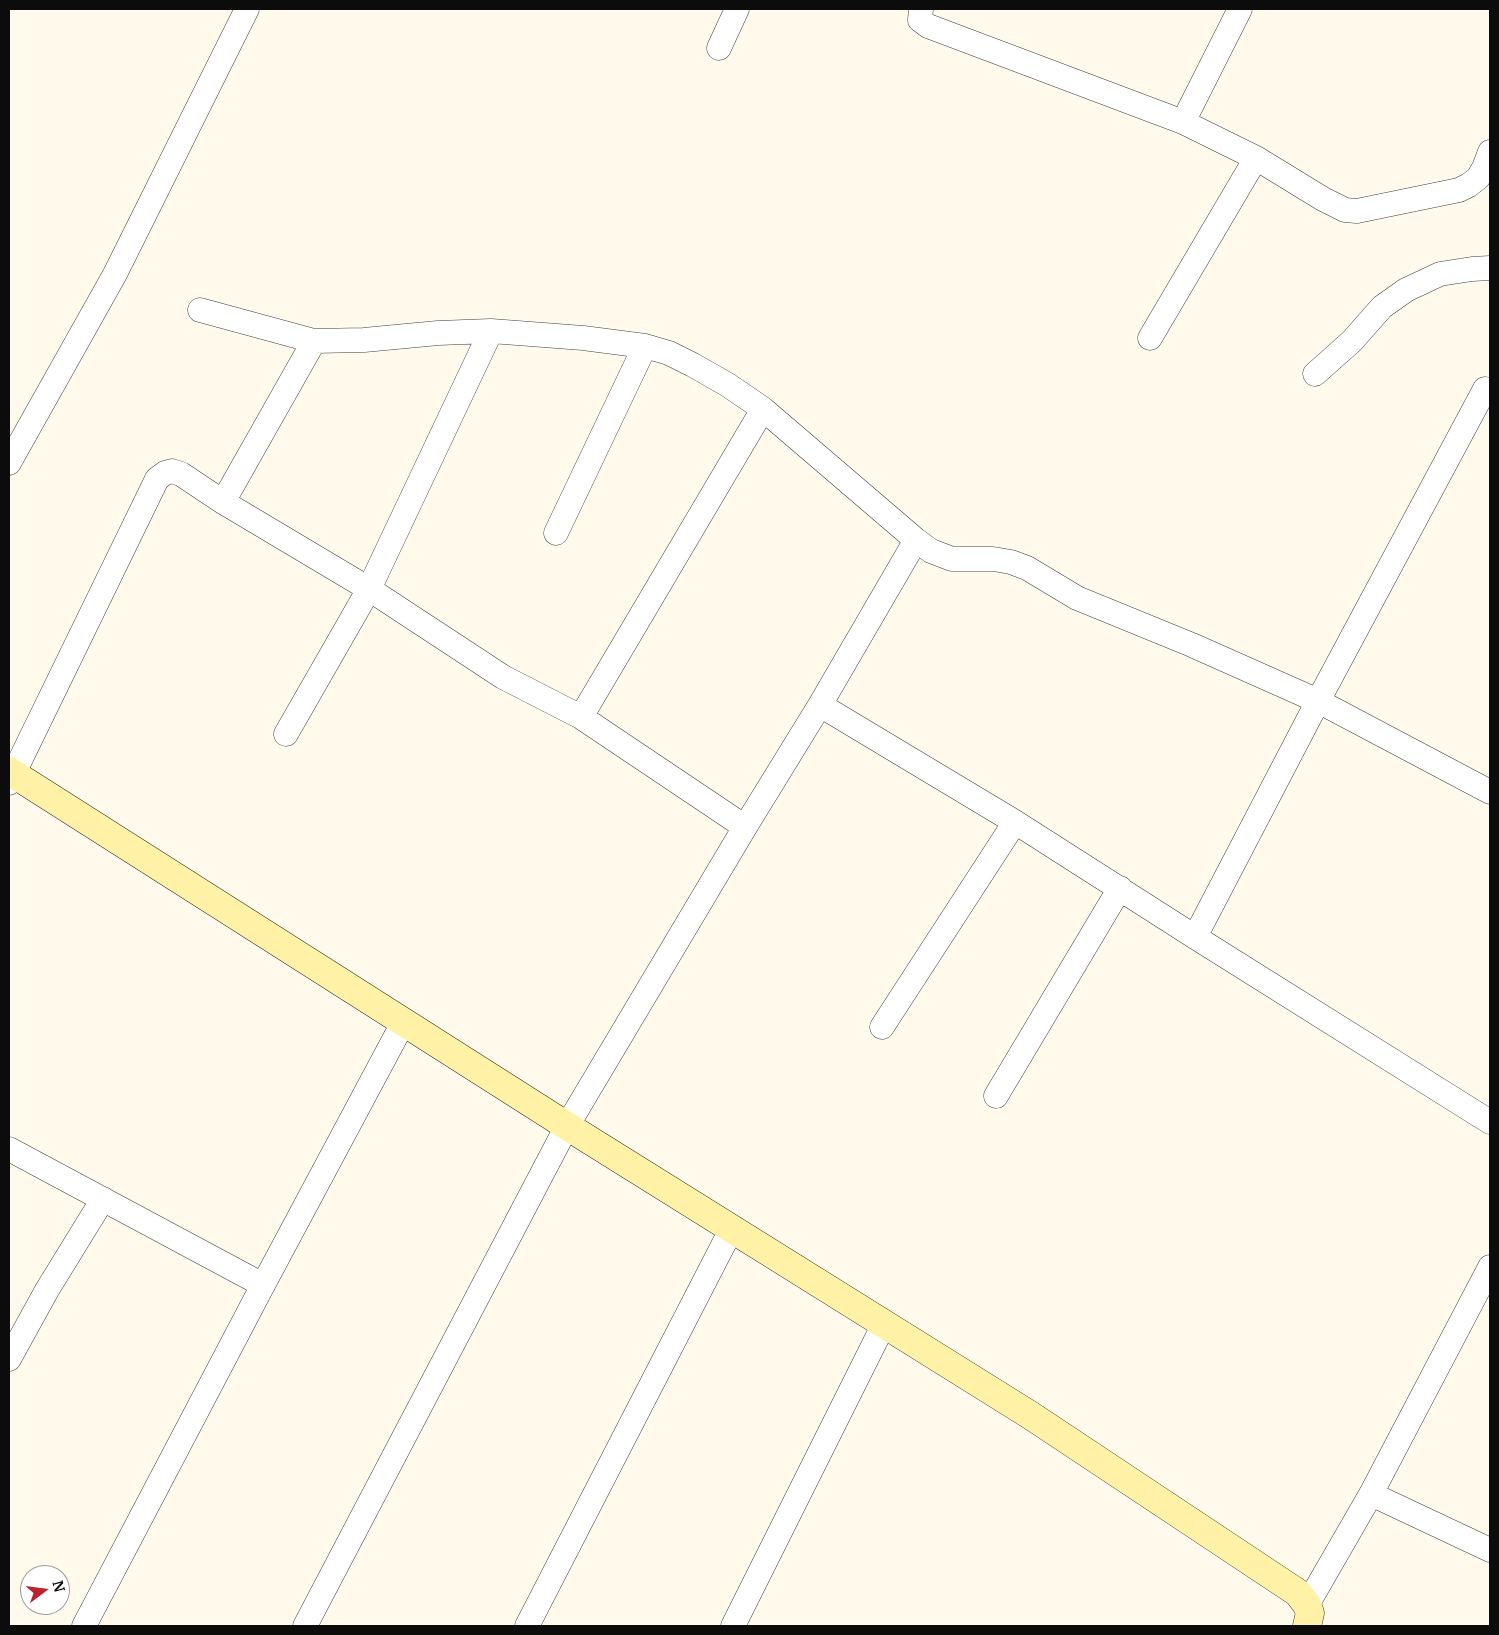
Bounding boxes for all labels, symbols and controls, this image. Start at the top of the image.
north arrow [20,1565,70,1615]
text: N [48,1579,69,1594]

